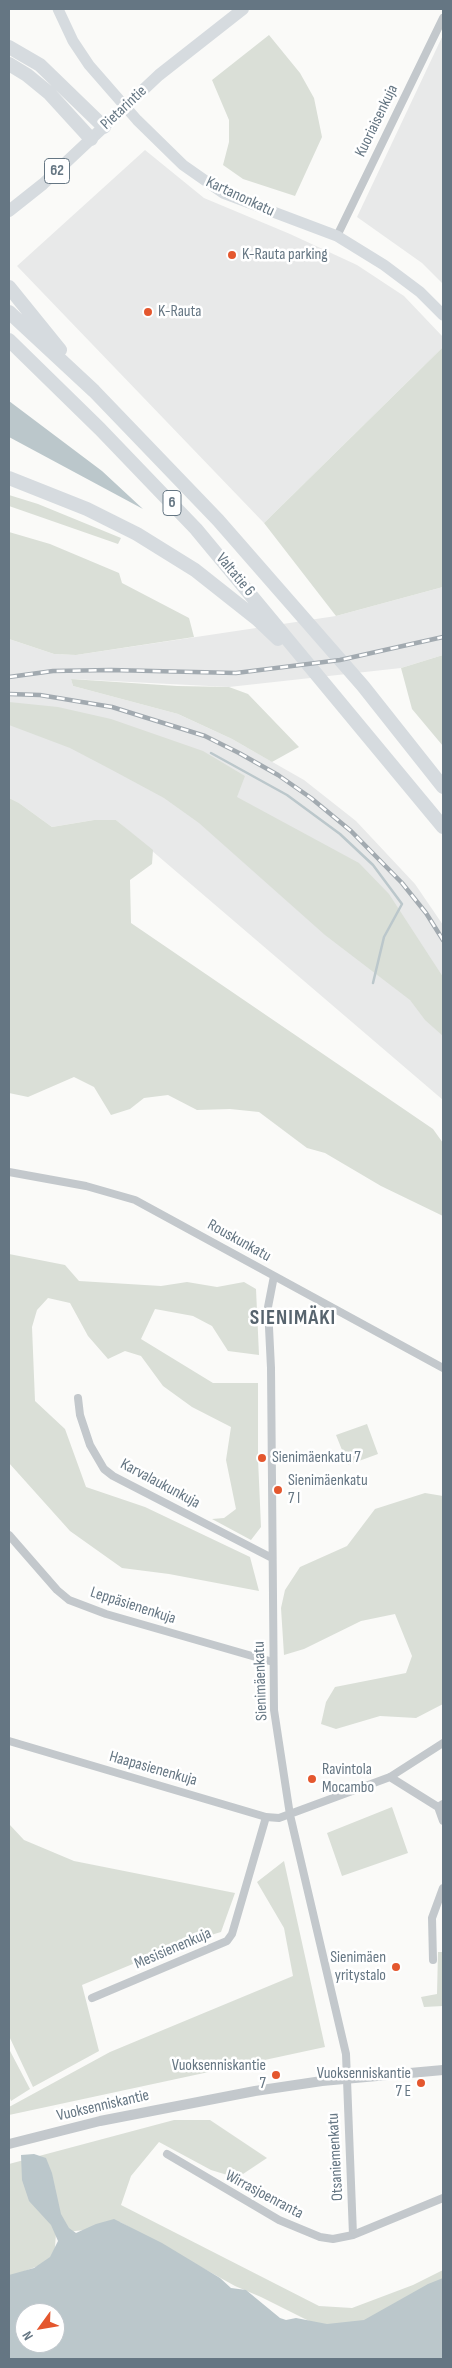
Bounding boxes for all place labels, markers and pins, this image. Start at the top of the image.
place label: K-Rauta parking [242,245,328,265]
marker: K-Rauta parking [226,249,238,261]
place label: K-Rauta [158,302,202,322]
marker: K-Rauta [142,306,154,318]
place label: Sienimäenkatu 7 [272,1448,361,1468]
marker: Sienimäenkatu 7 [256,1452,268,1464]
place label: Sienimäenkatu 7 I [288,1471,368,1509]
marker: Sienimäenkatu 7 I [272,1484,284,1496]
place label: Ravintola Mocambo [322,1760,374,1798]
marker: Ravintola Mocambo [306,1773,318,1785]
place label: Sienimäen yritystalo [330,1948,386,1986]
marker: Sienimäen yritystalo [390,1961,402,1973]
place label: Vuoksenniskantie 7 [172,2056,266,2094]
place label: Vuoksenniskantie 7 E [317,2064,411,2102]
marker: Vuoksenniskantie 7 [270,2069,282,2081]
marker: Vuoksenniskantie 7 E [415,2077,427,2089]

